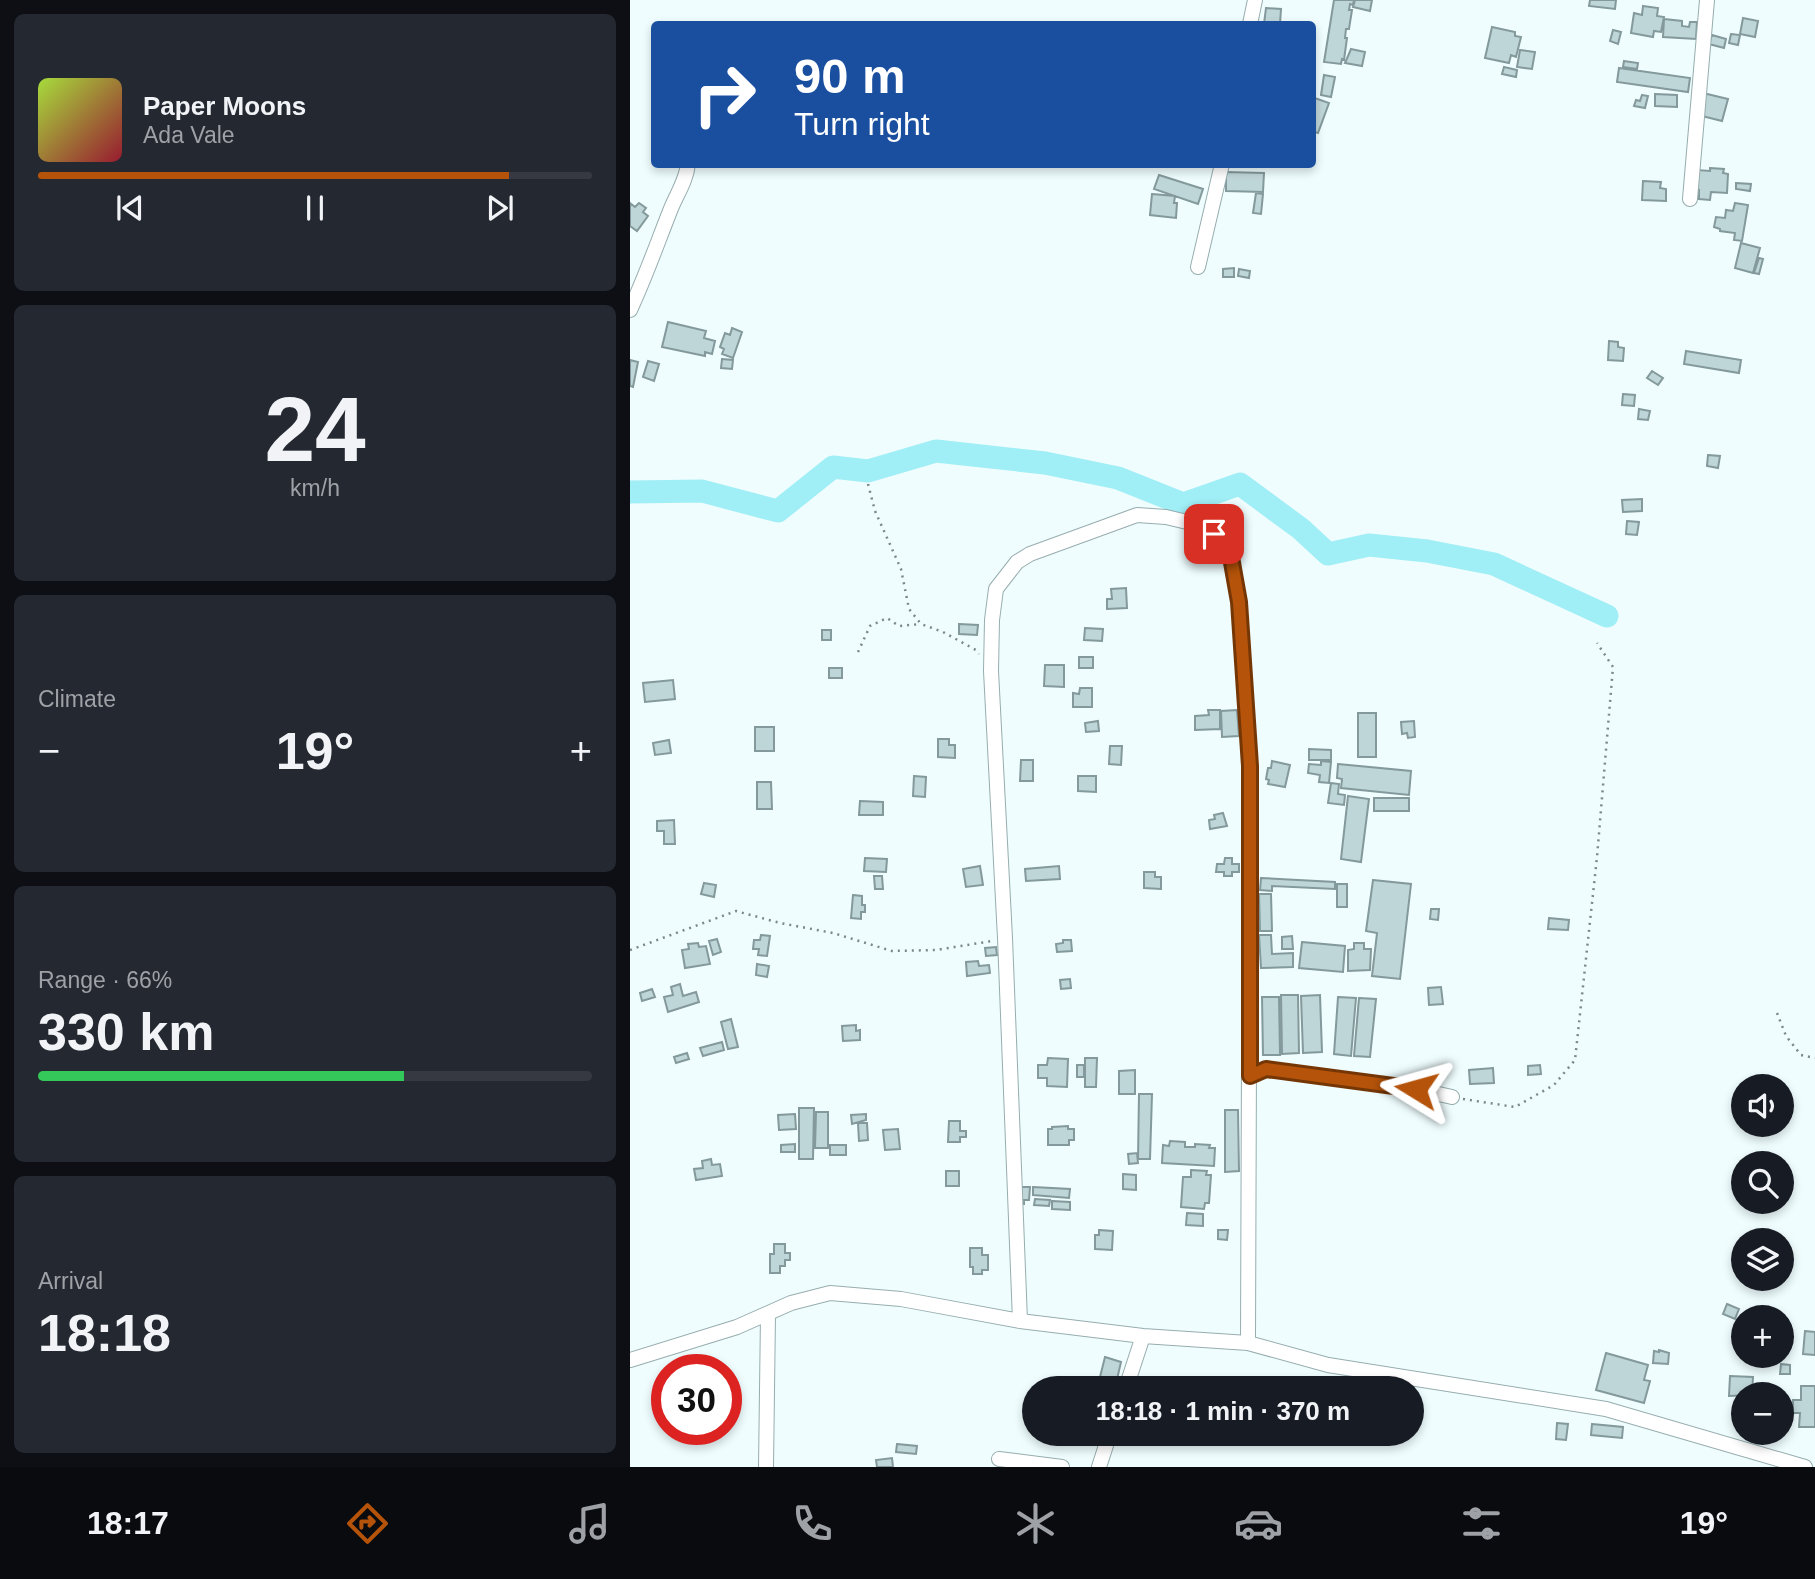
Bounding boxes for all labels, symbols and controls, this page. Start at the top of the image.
icon: right [679,49,770,140]
text: 90 m [794,49,906,103]
text: Paper Moons [143,91,306,121]
text: Turn right [794,106,930,142]
text: Ada Vale [143,122,235,148]
icon: previous [111,189,149,227]
icon: pause [296,189,334,227]
icon: next [481,189,519,227]
text: 24 [264,379,366,480]
text: km/h [290,475,340,501]
pin [1184,504,1244,564]
icon: arrive [1195,515,1233,553]
text: Climate [38,686,116,712]
text: 19° [276,722,354,780]
text: − [38,730,60,772]
text: + [570,730,592,772]
text: Range · 66% [38,967,172,993]
text: 330 km [38,1003,214,1061]
position arrow [1379,1052,1453,1126]
map controls [1731,1074,1794,1445]
button: sound [1731,1074,1794,1137]
button: search [1731,1151,1794,1214]
button: layers [1731,1228,1794,1291]
text: Arrival [38,1268,103,1294]
text: 18:18 [38,1304,171,1362]
button: + [1731,1305,1794,1368]
speed limit sign: 30 [651,1354,742,1445]
button: − [1731,1382,1794,1445]
text: 18:18 · 1 min · 370 m [1096,1396,1350,1426]
icon: directions [343,1499,392,1548]
icon: music [565,1499,614,1548]
icon: phone [788,1499,837,1548]
icon: climate [1011,1499,1060,1548]
icon: car [1234,1499,1283,1548]
icon: filters [1457,1499,1506,1548]
text: 18:17 [87,1505,169,1541]
text: 19° [1680,1505,1728,1541]

